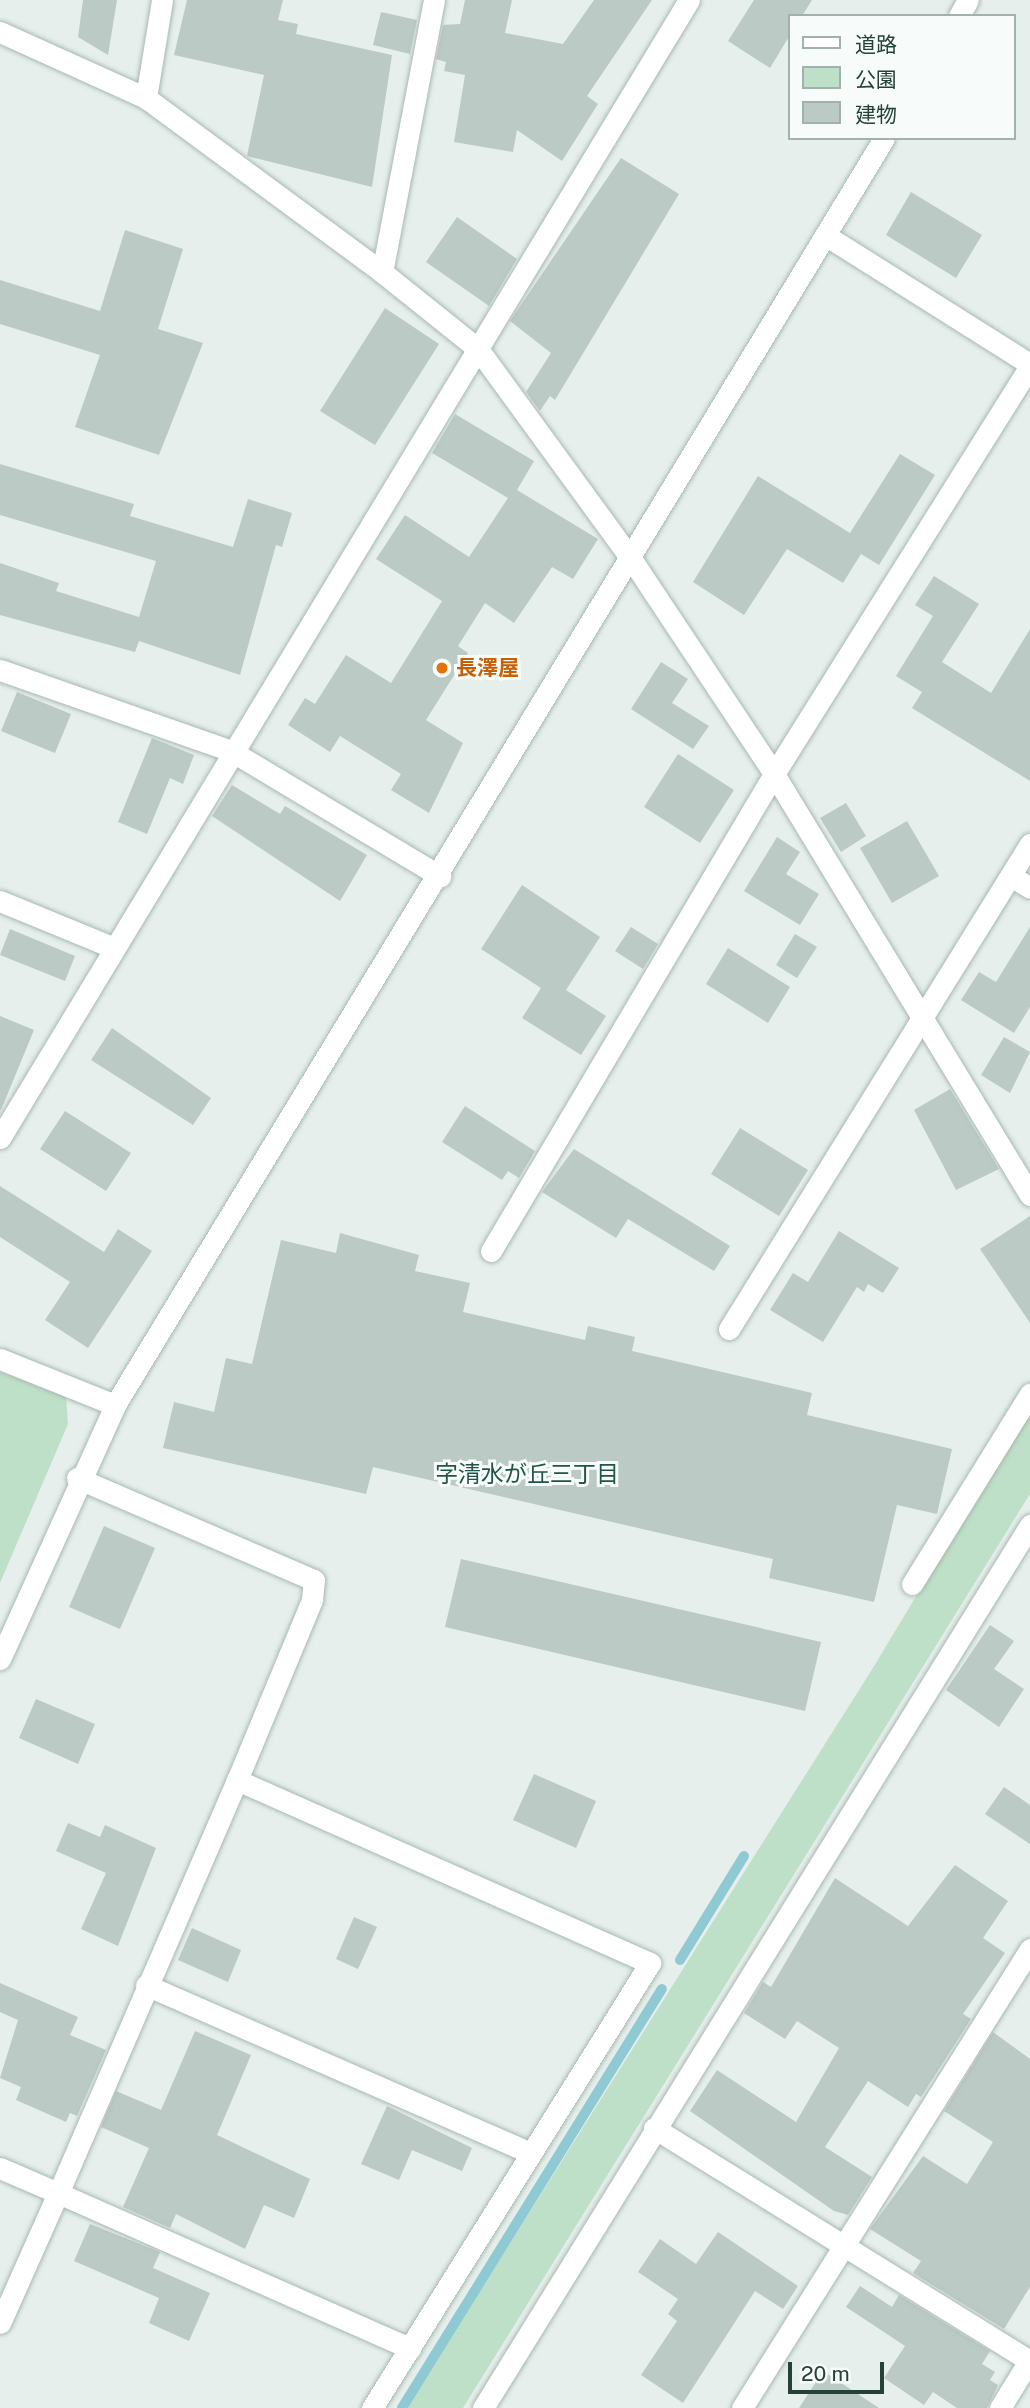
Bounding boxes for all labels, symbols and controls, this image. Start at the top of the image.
legend [788,14,1016,140]
text: 道路 [855,32,897,57]
text: 公園 [855,67,897,92]
text: 建物 [855,102,897,127]
place label: 長澤屋 [456,655,519,681]
marker: 長澤屋 [434,660,450,676]
district label: 字清水が丘三丁目 [435,1460,619,1488]
scale bar [792,2348,888,2392]
text: 20 m [801,2361,850,2386]

